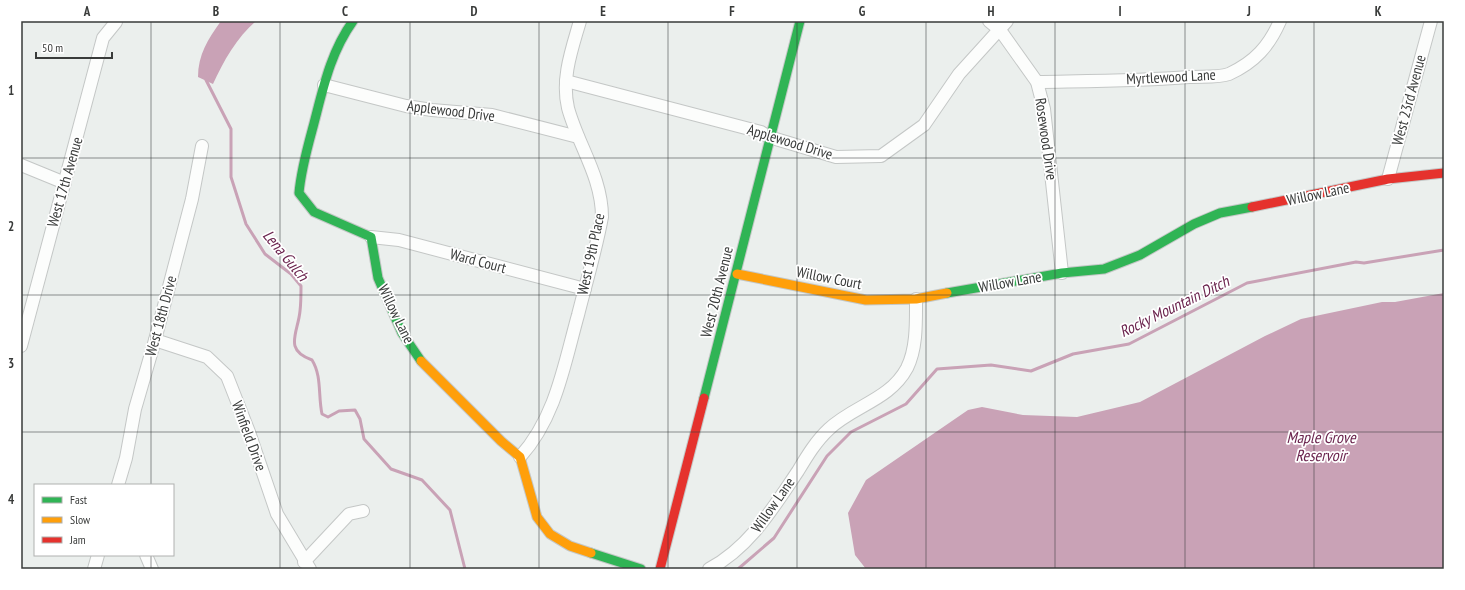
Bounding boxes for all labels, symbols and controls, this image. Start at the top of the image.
text: A [83,3,91,20]
text: B [213,3,219,20]
text: C [342,3,348,20]
text: D [471,3,478,20]
text: E [600,3,606,20]
text: F [729,3,735,20]
text: G [859,3,866,20]
text: H [988,3,995,20]
text: I [1118,3,1122,20]
text: J [1246,3,1251,20]
text: K [1375,3,1382,20]
scale bar [36,34,112,60]
text: 50 m [42,40,63,55]
street label: West 23rd Avenue [1387,53,1430,147]
street label: Myrtlewood Lane [1126,65,1216,88]
text: 1 [8,82,14,99]
street label: Applewood Drive [406,96,496,125]
street label: Rosewood Drive [1031,97,1062,181]
street label: Applewood Drive [745,120,835,164]
street label: West 17th Avenue [43,135,86,229]
street label: Willow Lane [1285,178,1351,209]
street label: West 19th Place [573,211,608,296]
text: 2 [8,218,14,235]
water label: Lena Gulch [259,225,314,285]
street label: Ward Court [448,244,508,277]
street label: West 20th Avenue [696,244,737,339]
street label: Willow Court [795,262,864,293]
street label: Willow Lane [977,267,1043,296]
water label: Rocky Mountain Ditch [1116,270,1233,341]
street label: West 18th Drive [141,273,180,358]
street label: Willow Lane [374,281,419,346]
text: 3 [8,355,14,372]
street label: Winfield Drive [228,398,271,473]
water label: Maple Grove Reservoir [1286,427,1357,465]
street label: Willow Lane [747,473,799,536]
legend [34,484,174,556]
text: 4 [8,491,15,508]
text: Fast [70,492,88,507]
text: Slow [70,512,91,527]
text: Jam [69,532,86,547]

